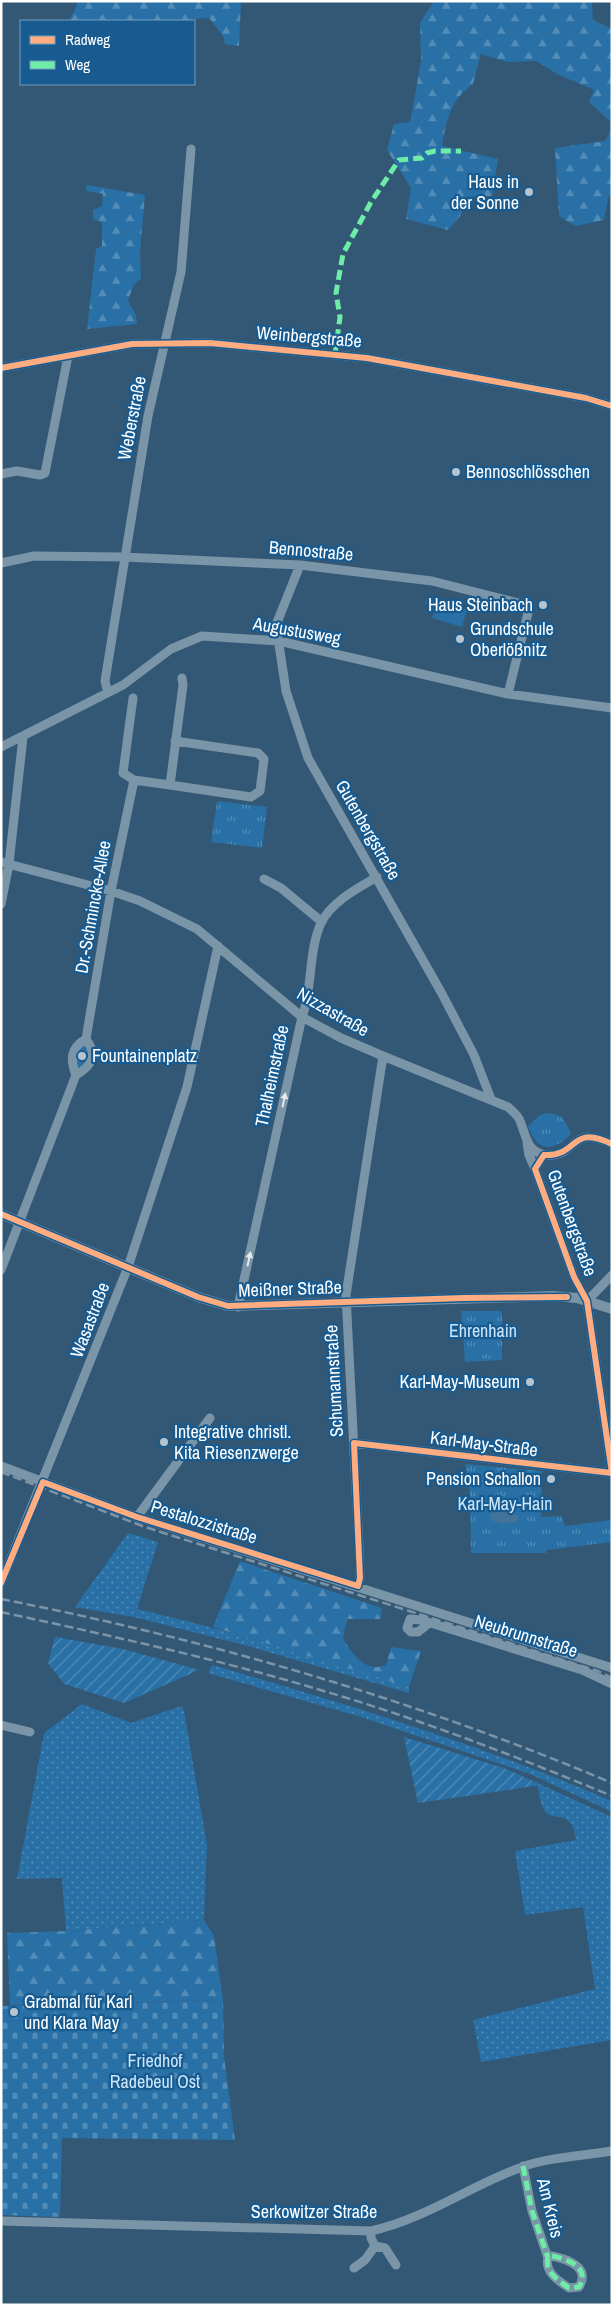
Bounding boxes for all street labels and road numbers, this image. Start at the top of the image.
street label: Weinbergstraße [255,319,363,354]
street label: Weberstraße [111,374,152,462]
street label: Bennostraße [268,534,354,567]
street label: Augustusweg [250,610,344,651]
street label: Gutenbergstraße [330,775,407,884]
street label: Dr.-Schmincke-Allee [69,839,116,975]
street label: Nizzastraße [293,981,374,1042]
street label: Thalheimstraße [249,1023,294,1129]
street label: Gutenbergstraße [542,1166,603,1280]
street label: Meißner Straße [238,1274,342,1303]
street label: Wasastraße [64,1278,115,1361]
street label: Schumannstraße [318,1324,349,1438]
street label: Karl-May-Straße [429,1424,539,1463]
street label: Pestalozzistraße [148,1493,260,1550]
street label: Neubrunnstraße [471,1608,581,1663]
street label: Am Kreis [531,2174,570,2240]
street label: Serkowitzer Straße [251,2199,377,2224]

